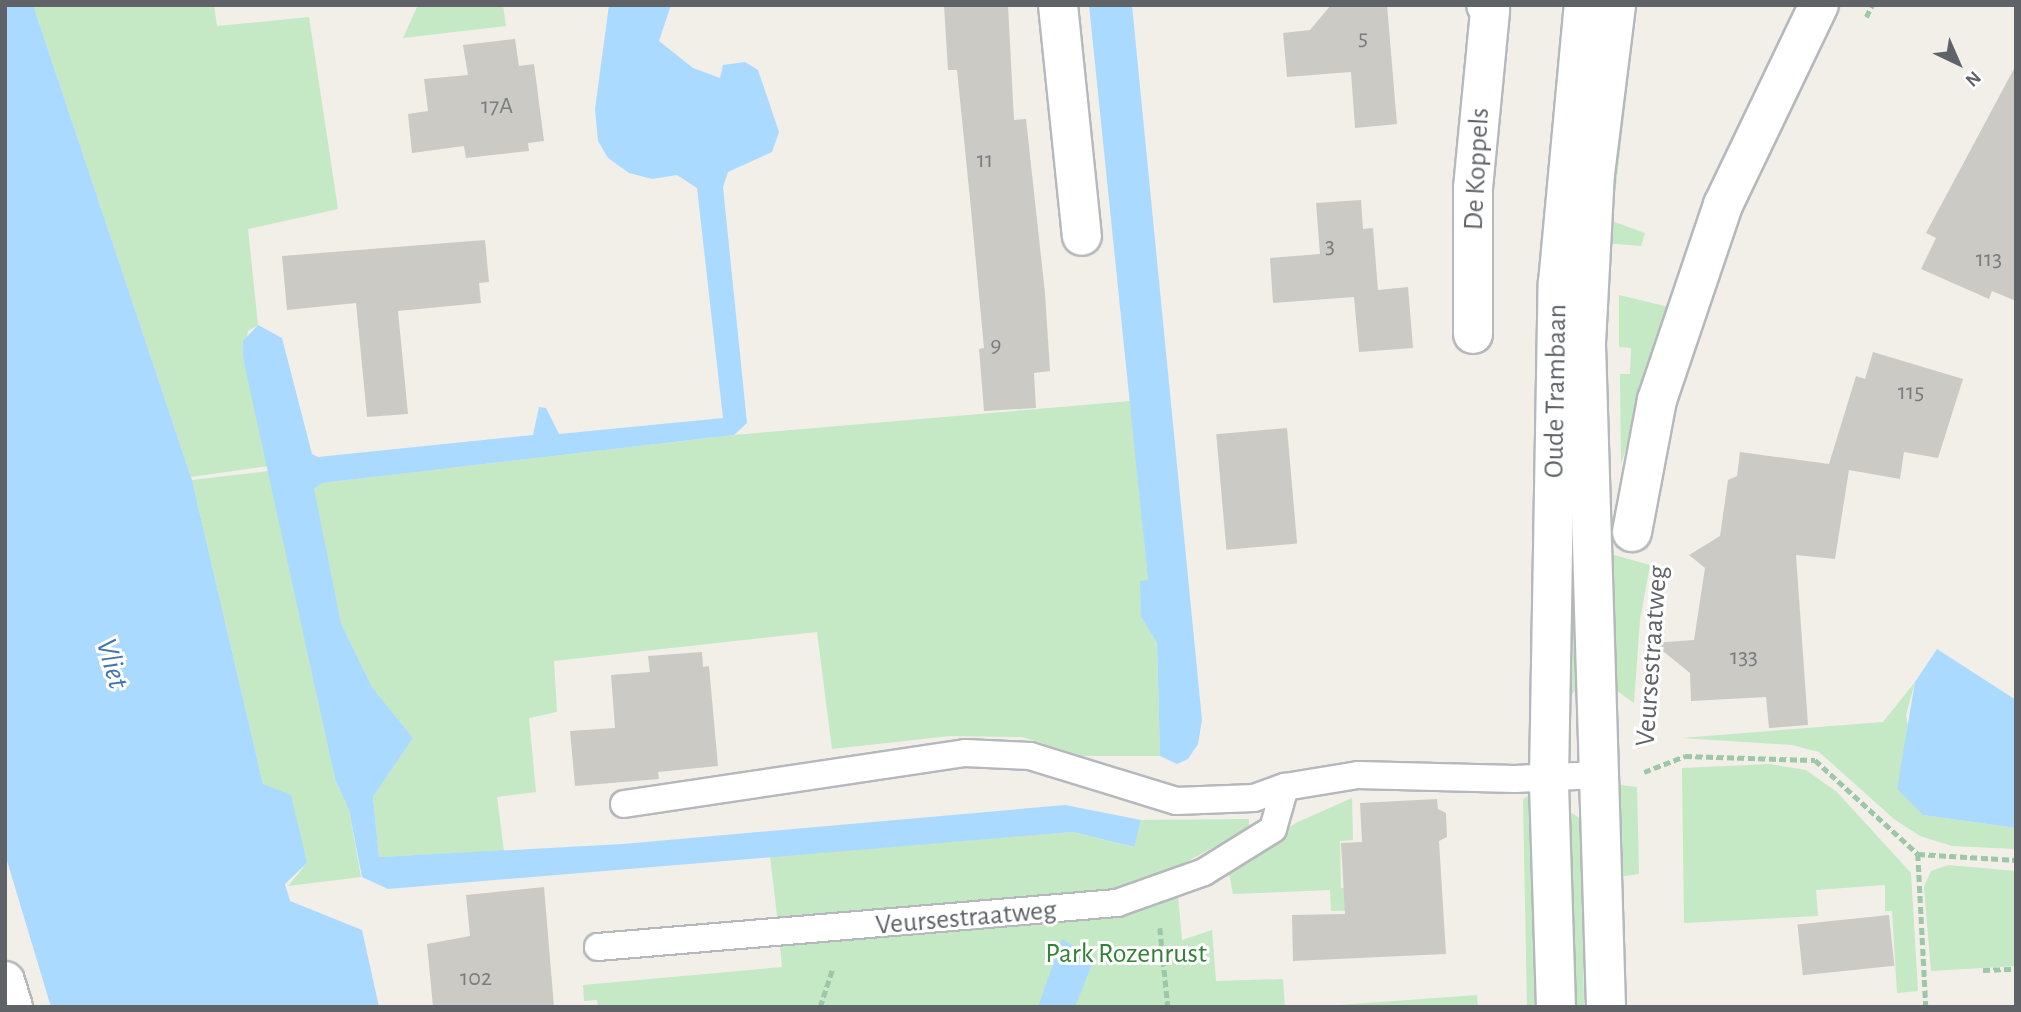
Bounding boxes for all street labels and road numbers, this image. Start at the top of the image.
street label: De Koppels [1457,107,1497,231]
street label: Oude Trambaan [1538,304,1574,478]
street label: Veursestraatweg [1629,564,1675,748]
street label: Veursestraatweg [874,893,1058,943]

